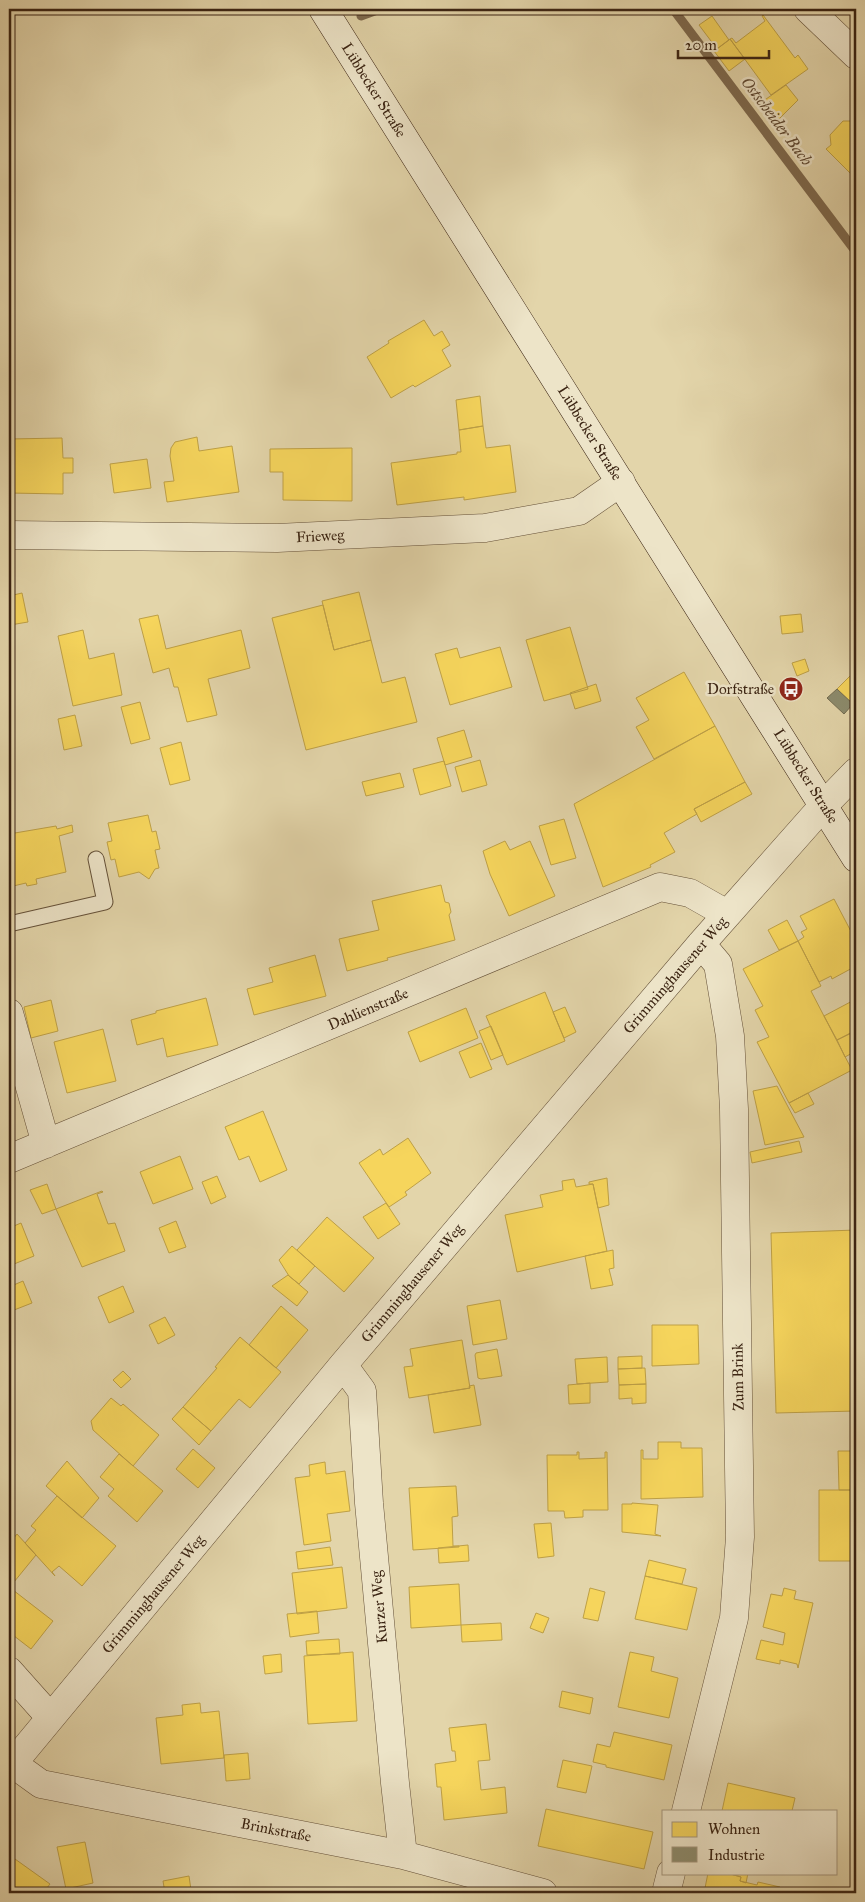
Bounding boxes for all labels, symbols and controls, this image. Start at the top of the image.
scale bar [678,28,769,60]
text: 20 m [685,36,717,54]
street label: Lübbecker Straße [338,39,410,141]
water label: Ostscheider Bach [737,73,817,169]
street label: Lübbecker Straße [554,382,626,484]
street label: Frieweg [295,526,346,546]
bus stop icon: Dorfstraße [778,676,804,702]
place label: Dorfstraße [707,680,774,698]
street label: Lübbecker Straße [770,725,842,827]
street label: Grimminghausener Weg [619,912,732,1037]
street label: Dahlienstraße [325,984,411,1034]
street label: Grimminghausener Weg [357,1219,468,1346]
street label: Zum Brink [728,1343,748,1411]
street label: Grimminghausener Weg [98,1530,209,1657]
street label: Kurzer Weg [367,1569,391,1644]
legend [662,1810,838,1874]
street label: Brinkstraße [239,1814,313,1846]
text: Wohnen [708,1820,760,1838]
text: Industrie [708,1846,765,1864]

